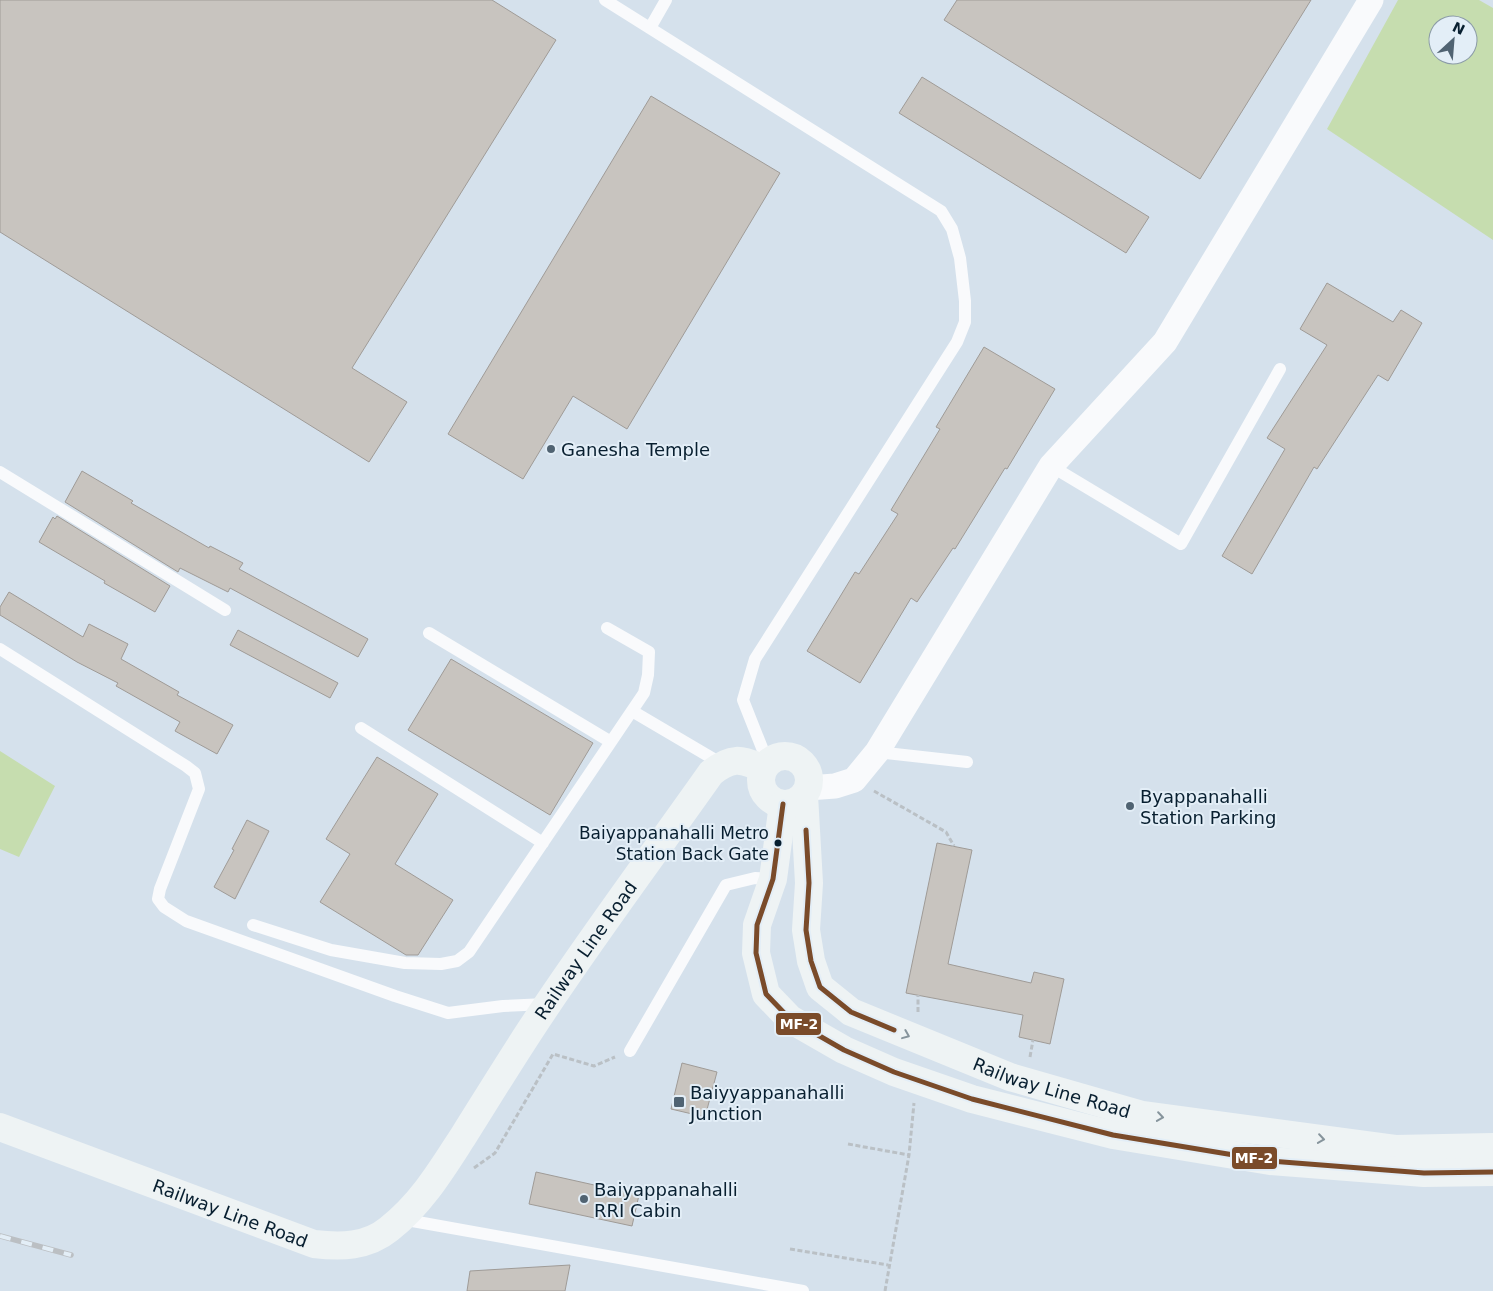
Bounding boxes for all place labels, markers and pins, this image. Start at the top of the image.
place label: Ganesha Temple [561,439,710,460]
marker: Ganesha Temple [545,443,557,455]
place label: Byappanahalli Station Parking [1140,786,1276,828]
marker: Byappanahalli Station Parking [1124,800,1136,812]
place label: Baiyappanahalli Metro Station Back Gate [579,823,769,864]
marker: Baiyappanahalli Metro Station Back Gate [773,838,783,848]
place label: Baiyyappanahalli Junction [689,1082,844,1124]
marker: Baiyyappanahalli Junction [672,1095,686,1109]
place label: Baiyappanahalli RRI Cabin [594,1179,738,1221]
marker: Baiyappanahalli RRI Cabin [578,1193,590,1205]

